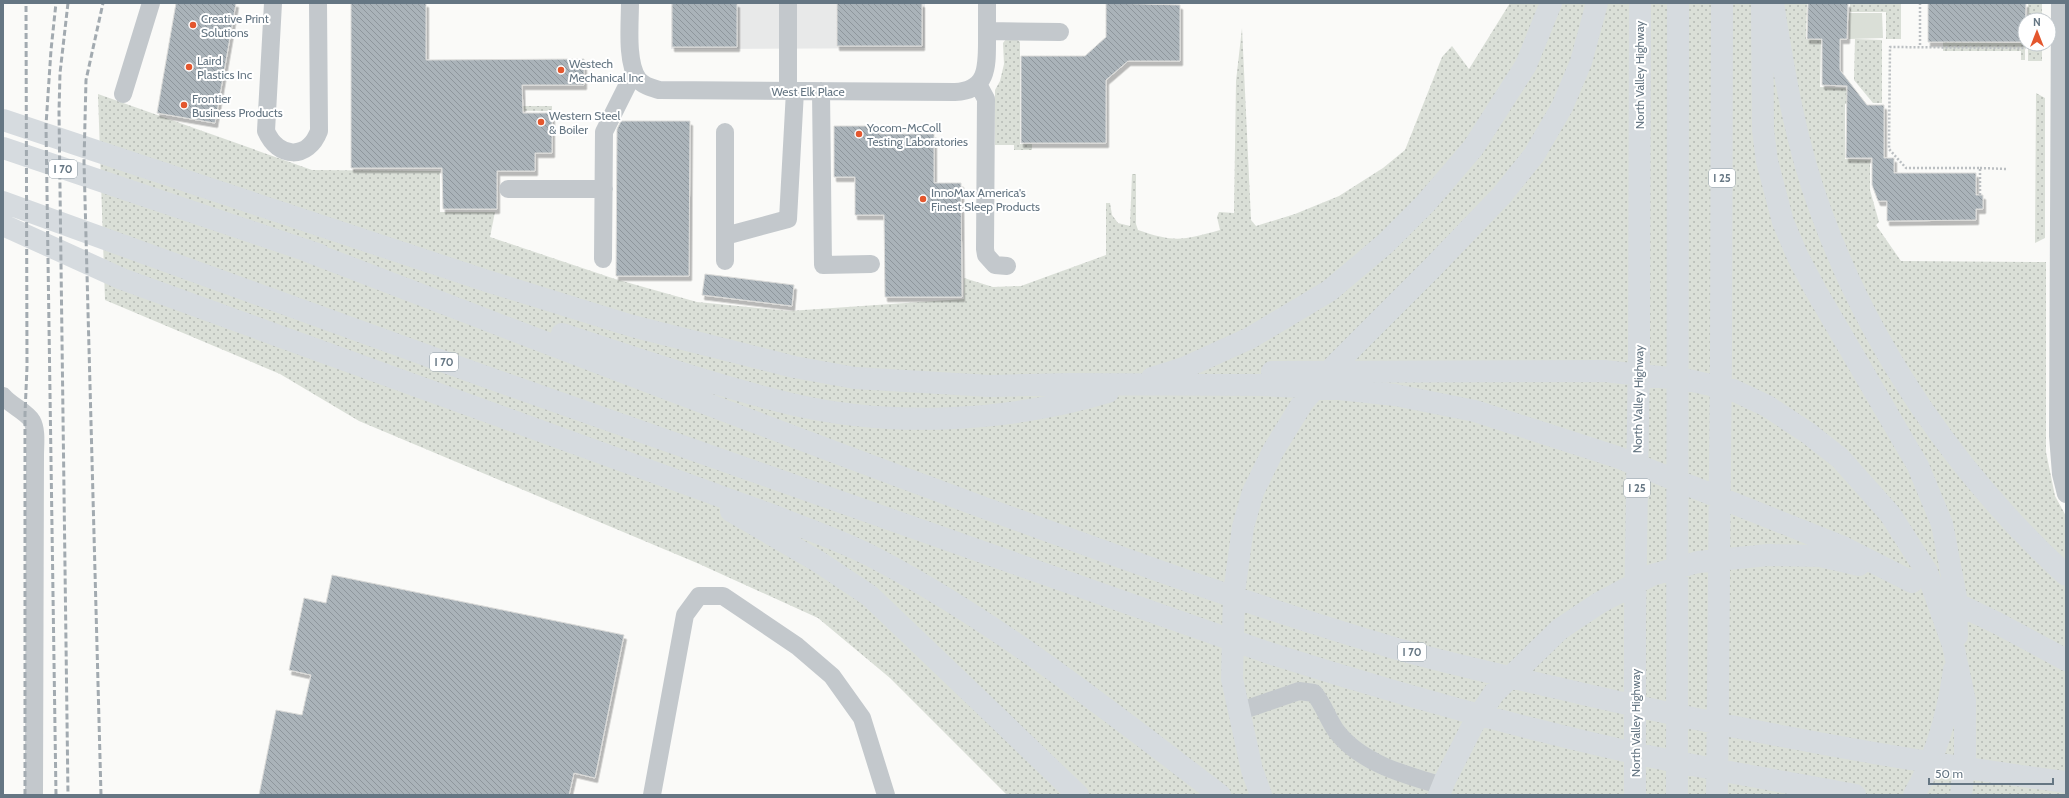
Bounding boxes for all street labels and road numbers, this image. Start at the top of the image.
street label: North Valley Highway [1632,21,1647,129]
street label: West Elk Place [771,84,845,99]
road number: I 70 [49,160,77,178]
road number: I 25 [1709,169,1735,187]
street label: North Valley Highway [1630,345,1646,453]
road number: I 70 [430,353,458,371]
road number: I 25 [1624,479,1650,497]
road number: I 70 [1398,643,1426,661]
street label: North Valley Highway [1628,669,1643,777]

